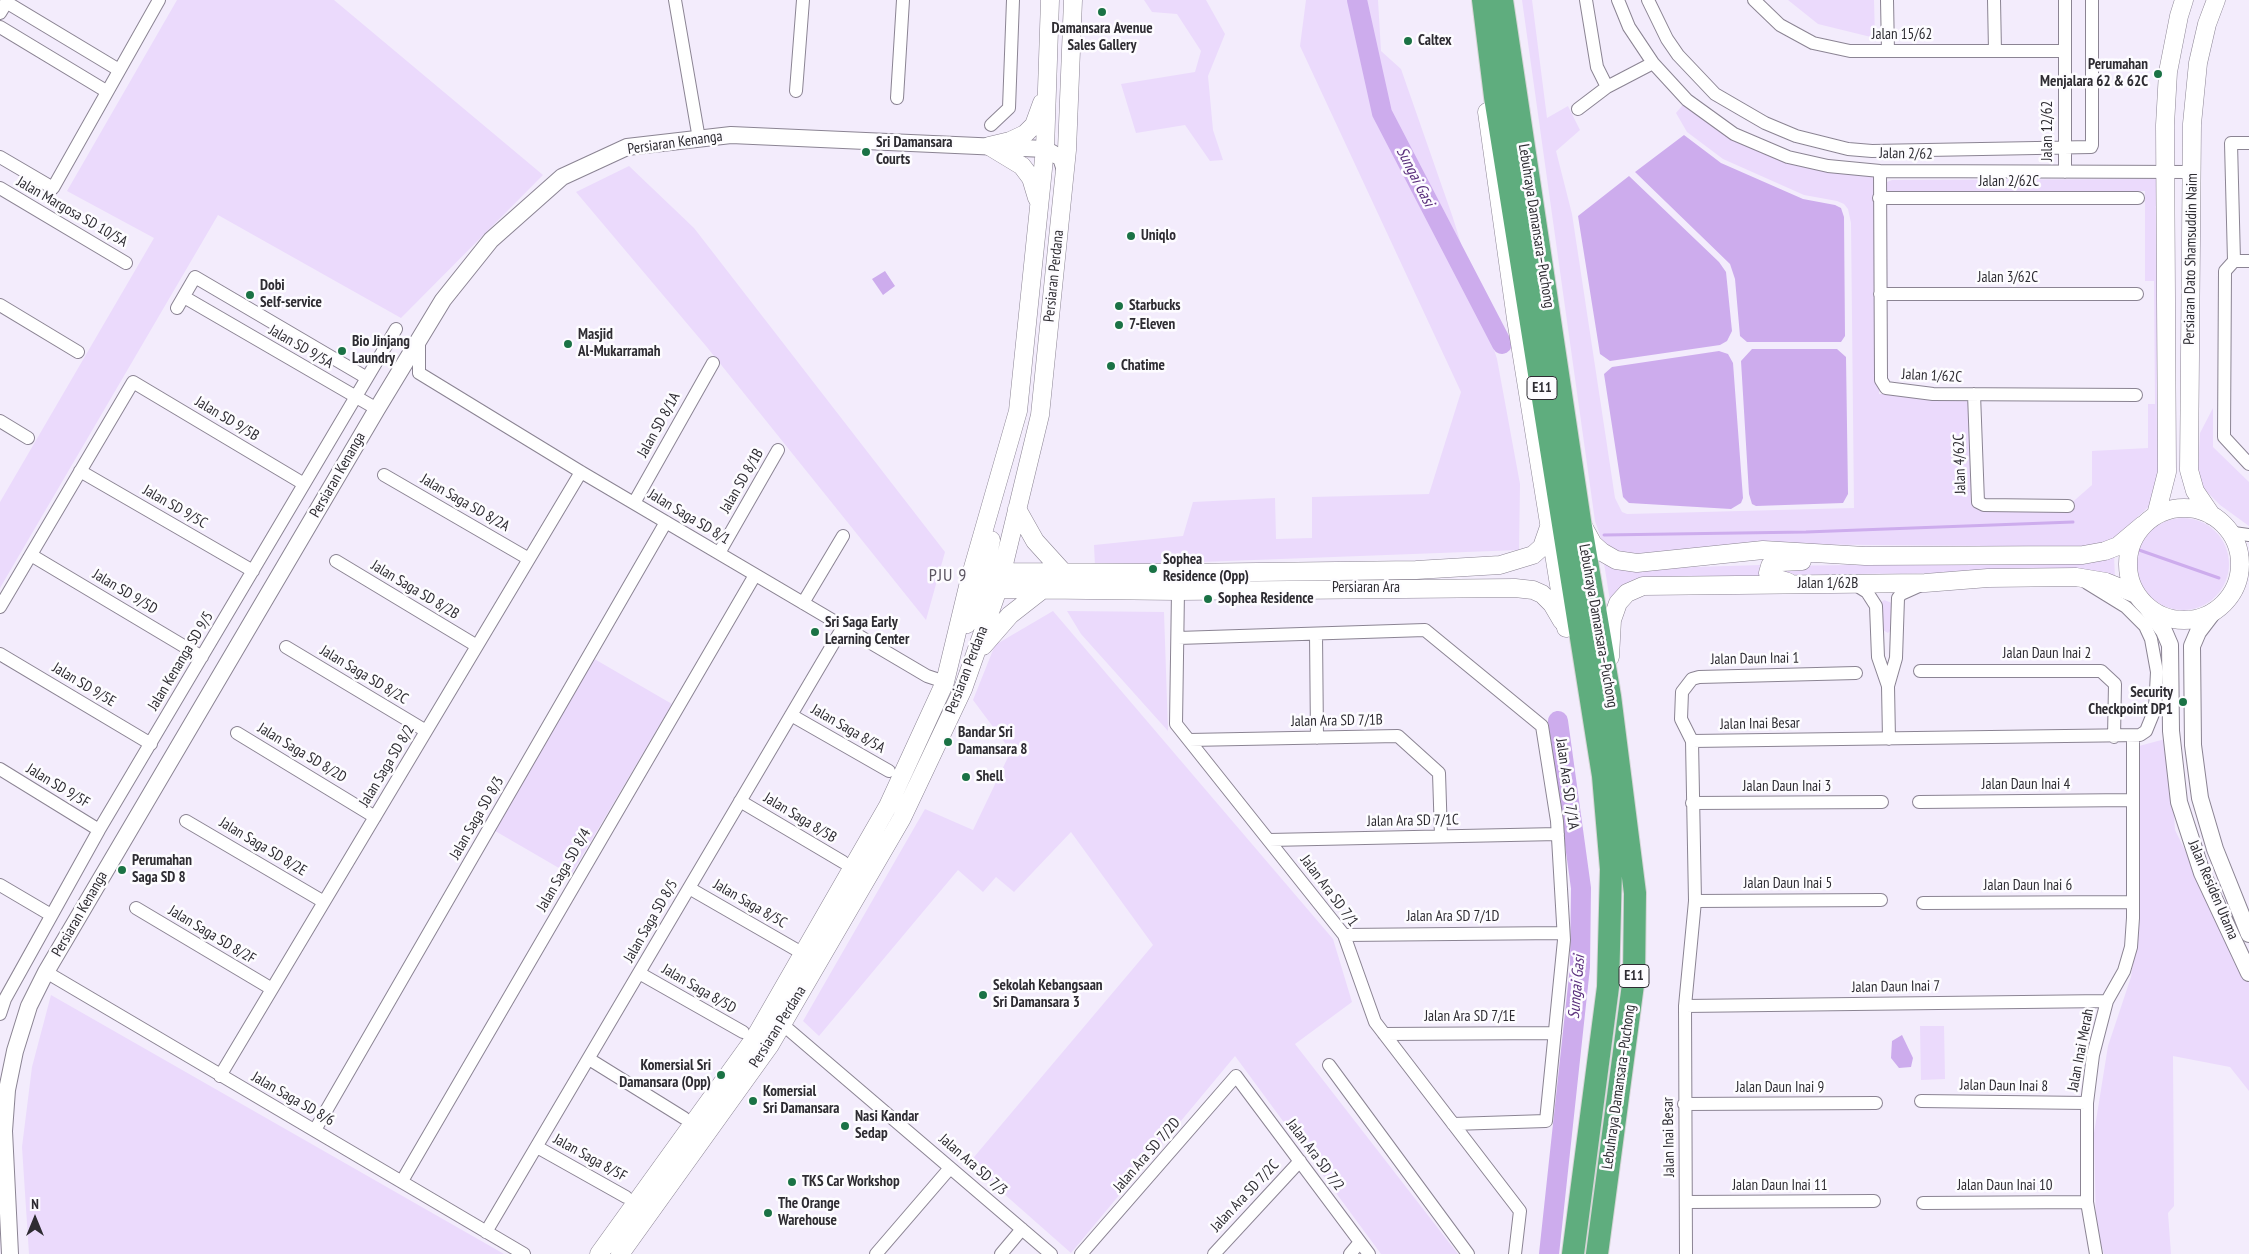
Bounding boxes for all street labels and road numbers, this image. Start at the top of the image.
street label: Jalan 15/62 [1872,26,1932,44]
street label: Jalan 12/62 [2039,101,2057,161]
street label: Persiaran Kenanga [626,127,724,159]
street label: Lebuhraya Damansara–Puchong [1514,143,1558,309]
street label: Jalan 2/62 [1879,145,1933,163]
street label: Jalan Margosa SD 10/5A [13,173,131,251]
street label: Jalan 2/62C [1979,173,2039,191]
street label: Persiaran Dato Shamsuddin Naim [2181,173,2201,345]
street label: Persiaran Perdana [1040,229,1068,323]
street label: Jalan 3/62C [1978,269,2038,287]
street label: Jalan SD 9/5A [266,321,336,373]
street label: Jalan 1/62C [1901,365,1963,387]
road number: E11 [1527,376,1557,399]
street label: Jalan SD 8/1A [634,389,684,461]
street label: Jalan SD 9/5B [192,393,262,445]
street label: Persiaran Kenanga [306,429,370,521]
street label: Jalan 4/62C [1950,433,1970,495]
street label: Jalan SD 8/1B [716,446,768,516]
street label: Jalan Saga SD 8/2A [417,470,513,536]
street label: Jalan SD 9/5C [140,481,210,533]
street label: Jalan Saga SD 8/1 [645,486,733,548]
street label: Lebuhraya Damansara–Puchong [1575,543,1621,709]
street label: Jalan Saga SD 8/2B [368,557,462,623]
street label: Jalan SD 9/5D [89,566,161,618]
street label: Jalan 1/62B [1798,575,1858,593]
street label: Persiaran Ara [1332,579,1400,597]
street label: Jalan Kenanga SD 9/5 [144,608,218,714]
street label: Persiaran Perdana [942,624,992,716]
street label: Jalan Saga SD 8/2C [317,642,411,708]
street label: Jalan Daun Inai 2 [2003,645,2091,663]
street label: Jalan Daun Inai 1 [1711,649,1799,669]
street label: Jalan SD 9/5E [49,659,119,711]
street label: Jalan Saga 8/5A [808,701,888,757]
street label: Jalan Ara SD 7/1B [1291,711,1383,731]
street label: Jalan Inai Besar [1720,714,1800,734]
street label: Jalan Saga SD 8/2D [254,719,350,787]
street label: Jalan Saga SD 8/2 [356,722,418,810]
street label: Jalan Ara SD 7/1A [1552,737,1582,831]
street label: Jalan SD 9/5F [23,760,93,812]
street label: Jalan Saga SD 8/3 [446,774,508,862]
street label: Jalan Daun Inai 4 [1982,776,2070,794]
street label: Jalan Daun Inai 3 [1743,778,1831,796]
street label: Jalan Saga 8/5B [760,789,840,847]
street label: Jalan Ara SD 7/1C [1367,811,1459,831]
street label: Jalan Saga SD 8/2E [216,814,310,880]
street label: Jalan Saga SD 8/4 [533,826,595,914]
street label: Jalan Residen Utama [2184,838,2242,942]
street label: Jalan Ara SD 7/1 [1296,852,1362,930]
street label: Persiaran Kenanga [48,868,112,960]
street label: Jalan Daun Inai 5 [1744,875,1832,893]
street label: Jalan Saga 8/5C [710,876,790,932]
street label: Jalan Saga SD 8/5 [620,877,682,965]
street label: Jalan Daun Inai 6 [1984,877,2072,895]
street label: Jalan Saga SD 8/2F [165,902,259,968]
street label: Jalan Ara SD 7/1D [1407,908,1499,926]
street label: Jalan Saga 8/5D [659,961,739,1017]
road number: E11 [1619,964,1649,988]
street label: Jalan Daun Inai 7 [1852,977,1940,997]
street label: Persiaran Perdana [746,983,810,1071]
street label: Lebuhraya Damansara–Puchong [1599,1004,1639,1170]
street label: Jalan Inai Merah [2064,1007,2098,1093]
street label: Jalan Ara SD 7/1E [1424,1008,1516,1026]
street label: Jalan Saga SD 8/6 [249,1068,337,1130]
street label: Jalan Daun Inai 8 [1960,1076,2048,1096]
street label: Jalan Daun Inai 9 [1736,1079,1824,1097]
street label: Jalan Inai Besar [1659,1097,1679,1177]
street label: Jalan Ara SD 7/2D [1110,1114,1184,1196]
street label: Jalan Ara SD 7/2 [1282,1116,1348,1194]
street label: Jalan Saga 8/5F [550,1130,630,1186]
street label: Jalan Ara SD 7/3 [935,1130,1011,1200]
street label: Jalan Ara SD 7/2C [1207,1156,1283,1236]
street label: Jalan Daun Inai 11 [1732,1177,1828,1195]
street label: Jalan Daun Inai 10 [1957,1177,2053,1195]

